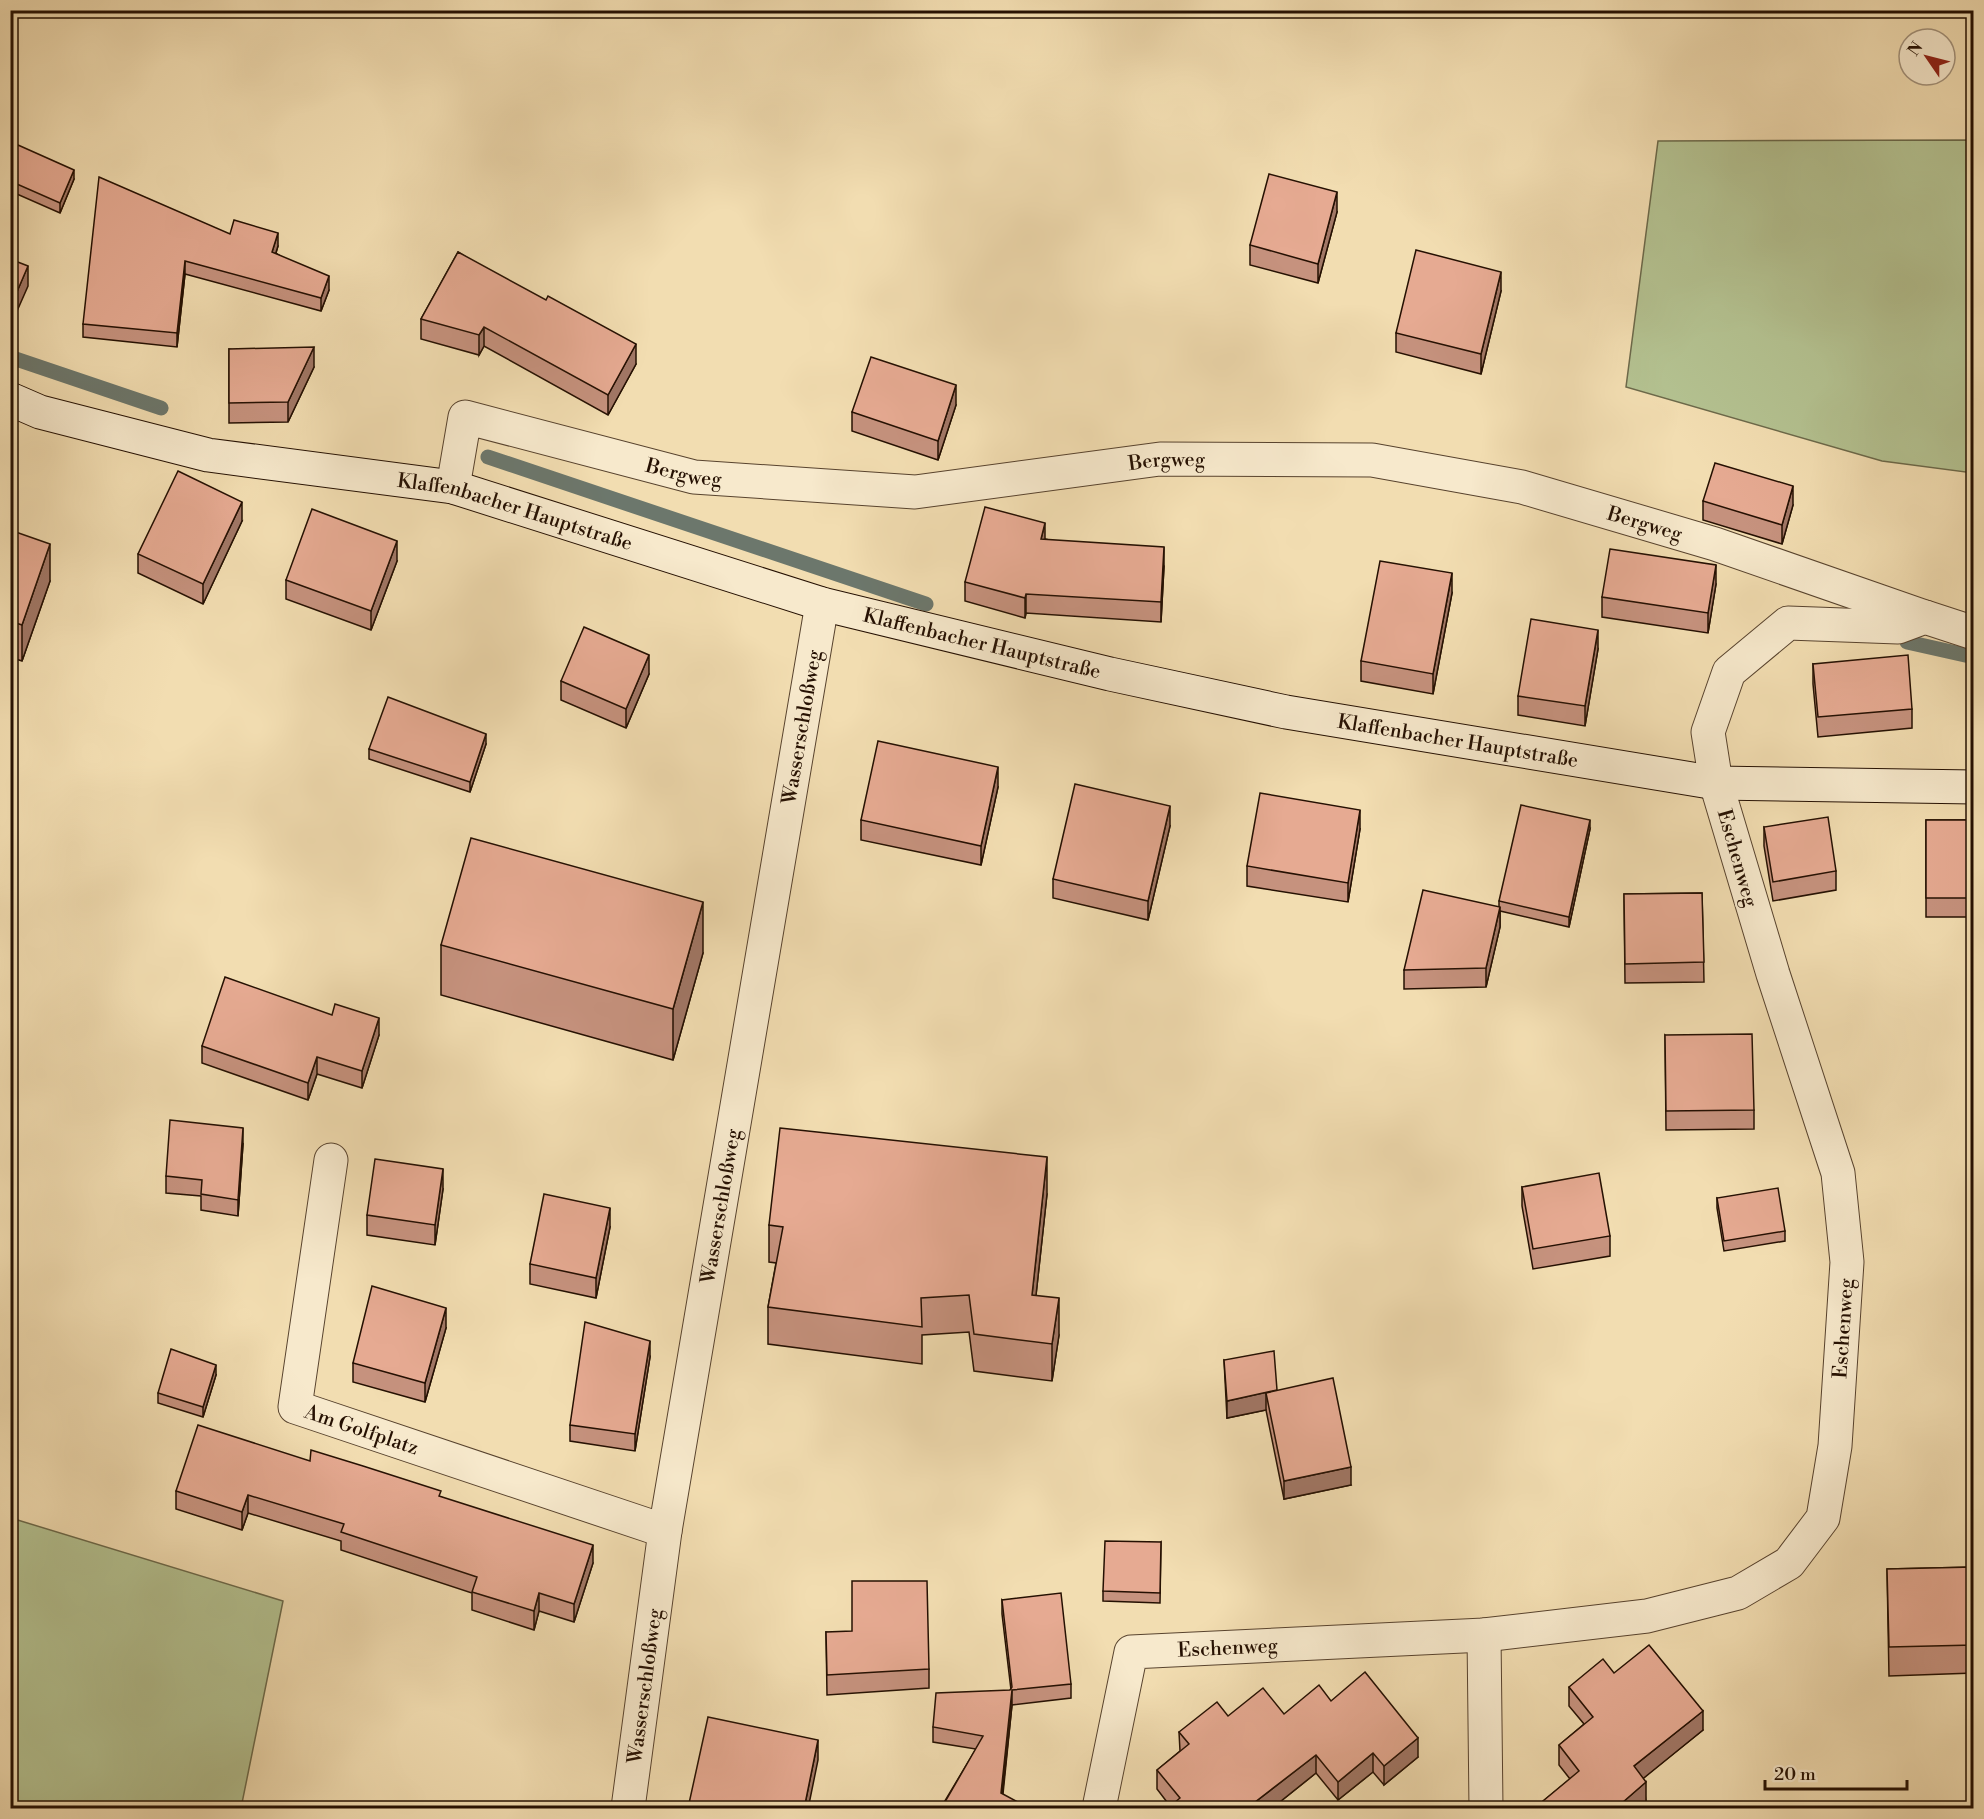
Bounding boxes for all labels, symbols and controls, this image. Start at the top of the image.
north arrow [1897,27,1957,87]
text: N [1904,38,1928,60]
street label: Bergweg [1126,448,1206,477]
street label: Bergweg [642,454,723,493]
street label: Klaffenbacher Hauptstraße [396,469,635,557]
street label: Bergweg [1603,502,1686,548]
street label: Klaffenbacher Hauptstraße [860,603,1103,685]
street label: Wasserschloßweg [777,647,828,807]
street label: Klaffenbacher Hauptstraße [1335,710,1580,774]
street label: Eschenweg [1711,807,1763,911]
street label: Wasserschloßweg [696,1127,747,1287]
street label: Eschenweg [1828,1277,1860,1380]
street label: Am Golfplatz [300,1400,422,1462]
street label: Wasserschloßweg [623,1606,669,1766]
street label: Eschenweg [1177,1634,1279,1664]
scale bar [1765,1753,1908,1791]
text: 20 m [1774,1763,1816,1786]

